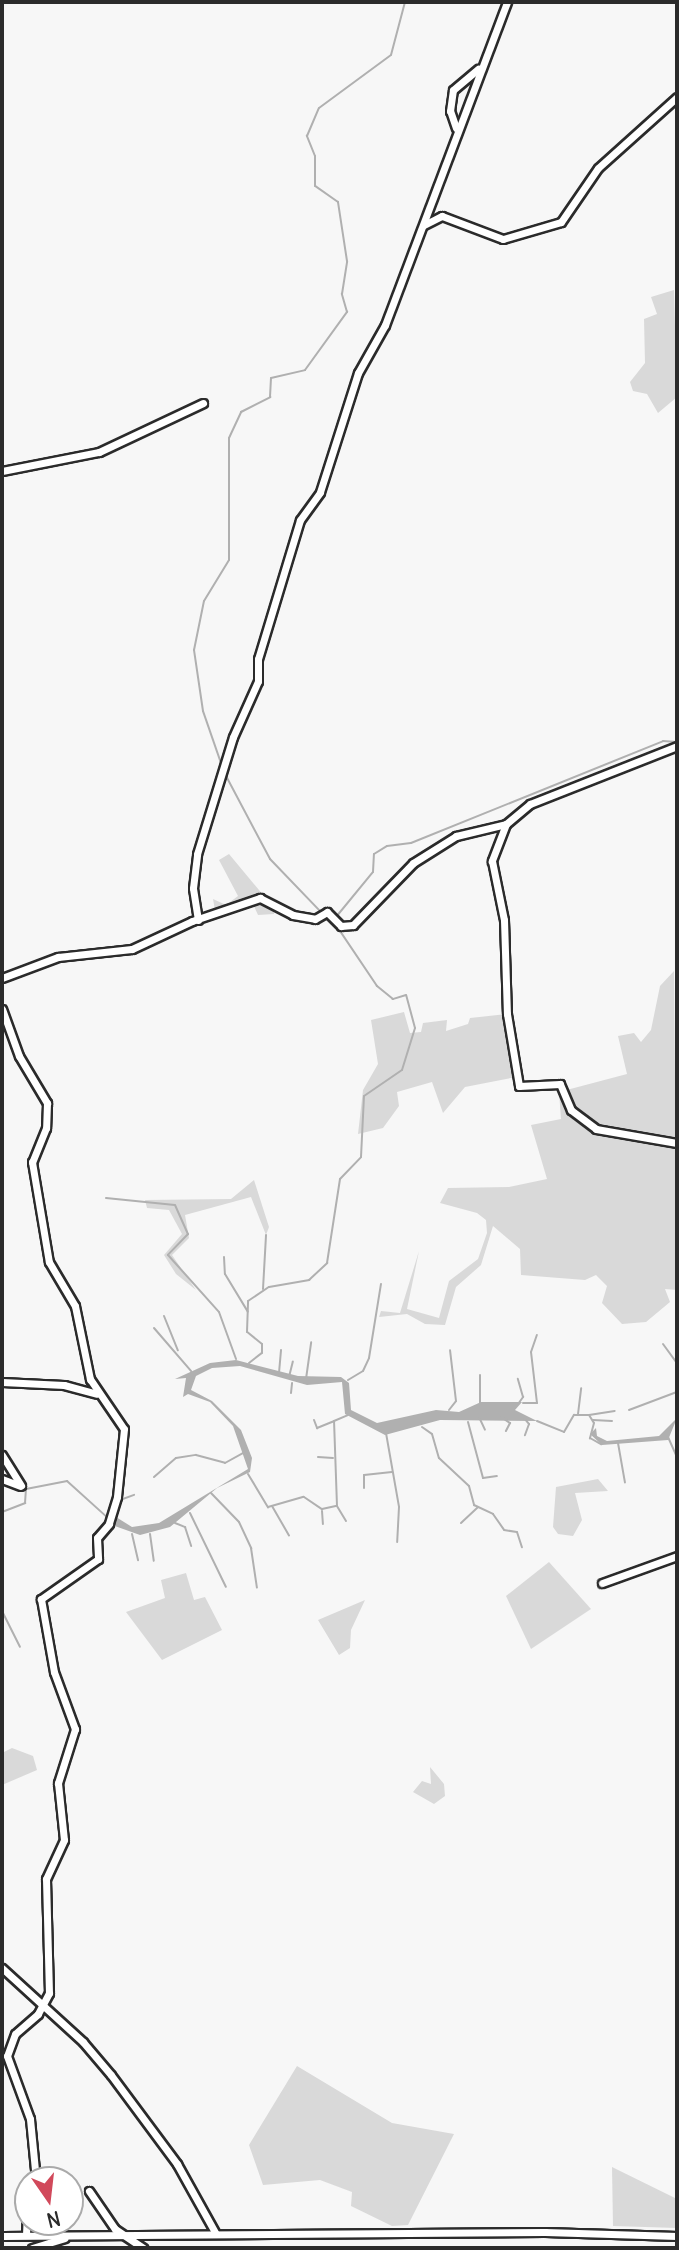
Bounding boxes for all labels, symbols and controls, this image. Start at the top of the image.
north arrow [14,2166,84,2236]
text: N [44,2206,63,2233]

